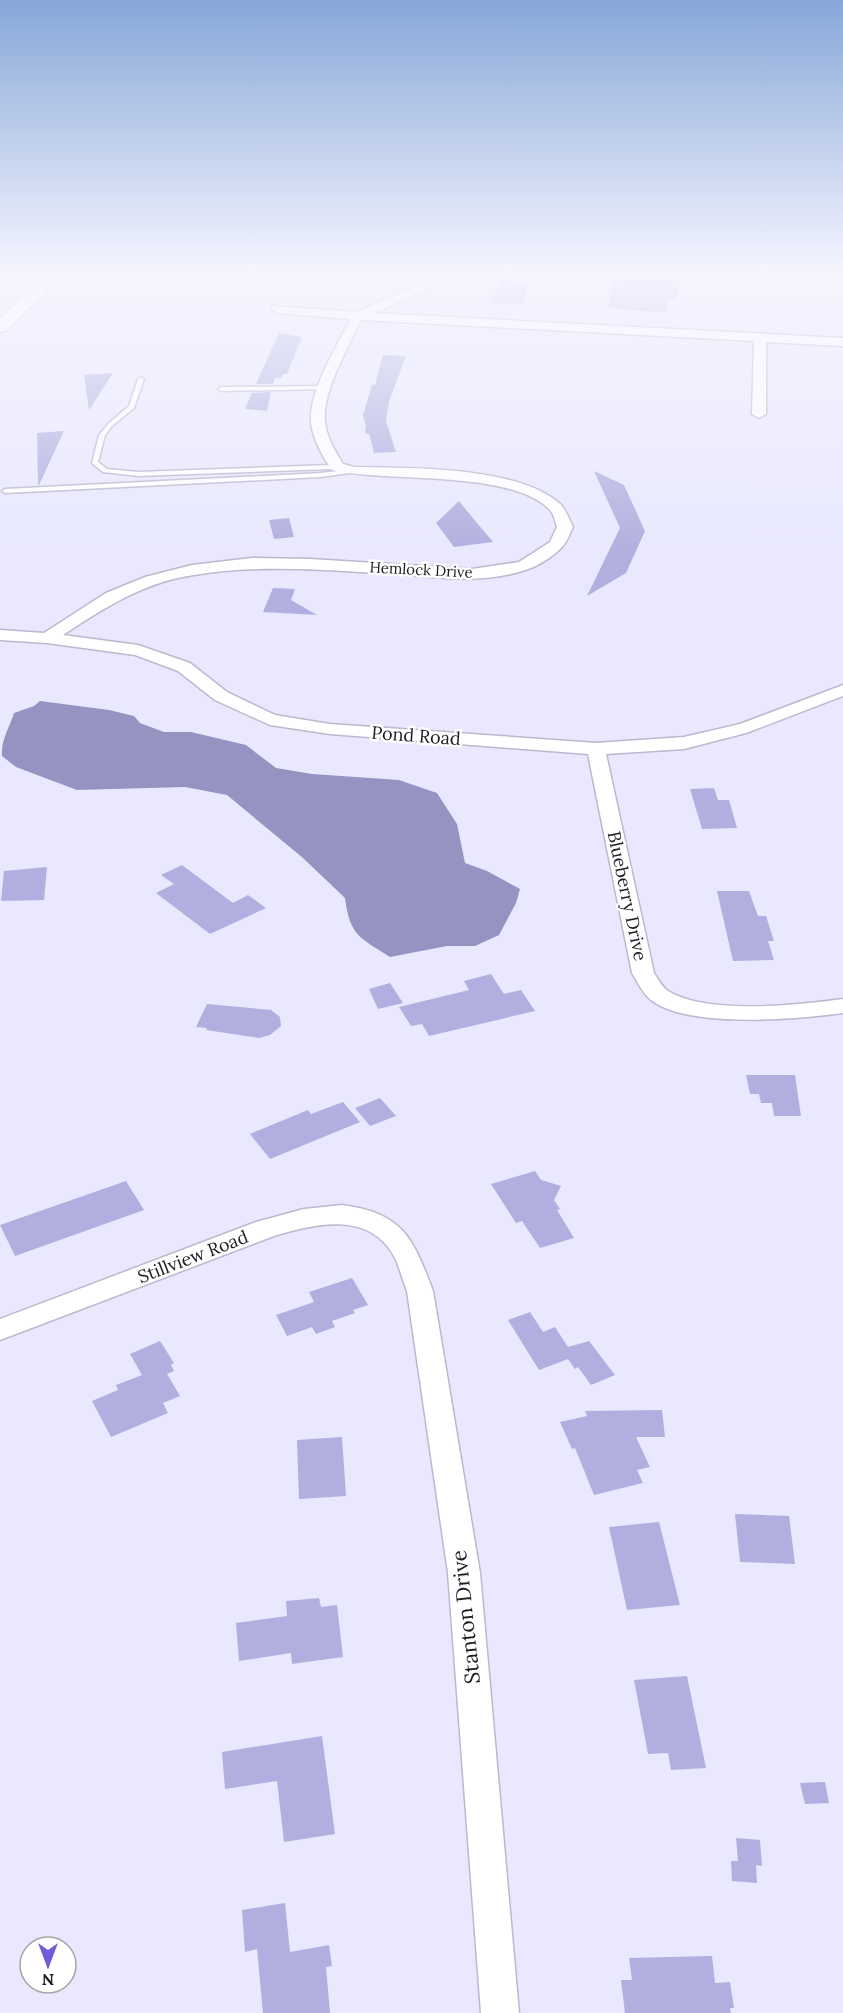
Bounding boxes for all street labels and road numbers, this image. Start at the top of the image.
street label: Hemlock Drive [369,557,473,582]
street label: Pond Road [371,721,462,750]
street label: Blueberry Drive [603,829,652,963]
street label: Stillview Road [134,1225,252,1288]
street label: Stanton Drive [445,1549,486,1685]

